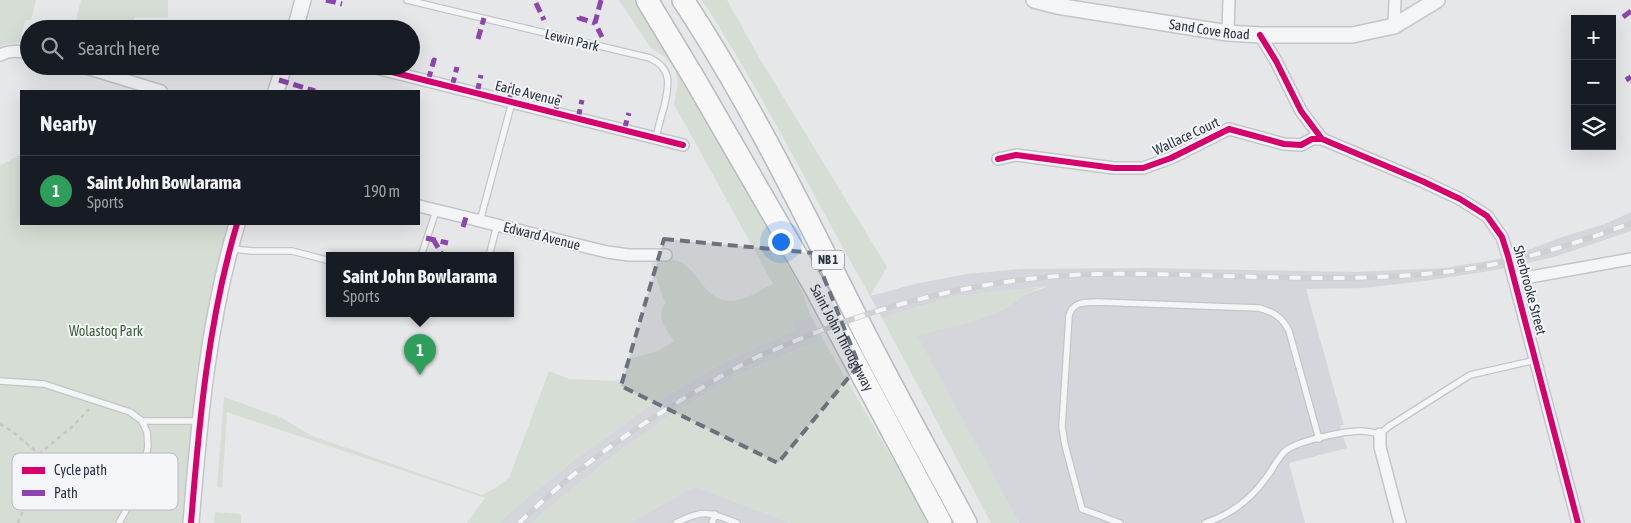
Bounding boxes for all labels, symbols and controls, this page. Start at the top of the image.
map controls [1571,15,1616,150]
button: + [1571,15,1616,60]
street label: Sand Cove Road [1168,16,1250,42]
search box [20,20,420,75]
street label: Lewin Park [543,26,601,54]
icon: search [38,34,66,62]
text: Search here [78,37,160,59]
button: − [1571,60,1616,105]
street label: Earle Avenue [493,77,563,109]
button: layers [1571,105,1616,150]
text: Nearby [40,111,96,135]
street label: Wallace Court [1150,114,1222,158]
text: Saint John Bowlarama [87,171,241,193]
text: 1 [52,182,60,200]
text: 190 m [364,182,400,200]
text: Sports [87,193,124,211]
street label: Edward Avenue [502,219,582,253]
your location [768,229,794,255]
street label: Sherbrooke Street [1510,244,1550,336]
road number: NB 1 [812,250,844,270]
popup [326,252,514,317]
text: Saint John Bowlarama [343,265,497,287]
street label: Saint John Throughway [807,281,877,394]
text: Sports [343,287,380,305]
park label: Wolastoq Park [69,323,143,339]
pin: 1 [404,334,436,375]
legend [12,453,178,510]
text: Cycle path [54,462,107,478]
text: Path [54,485,78,501]

